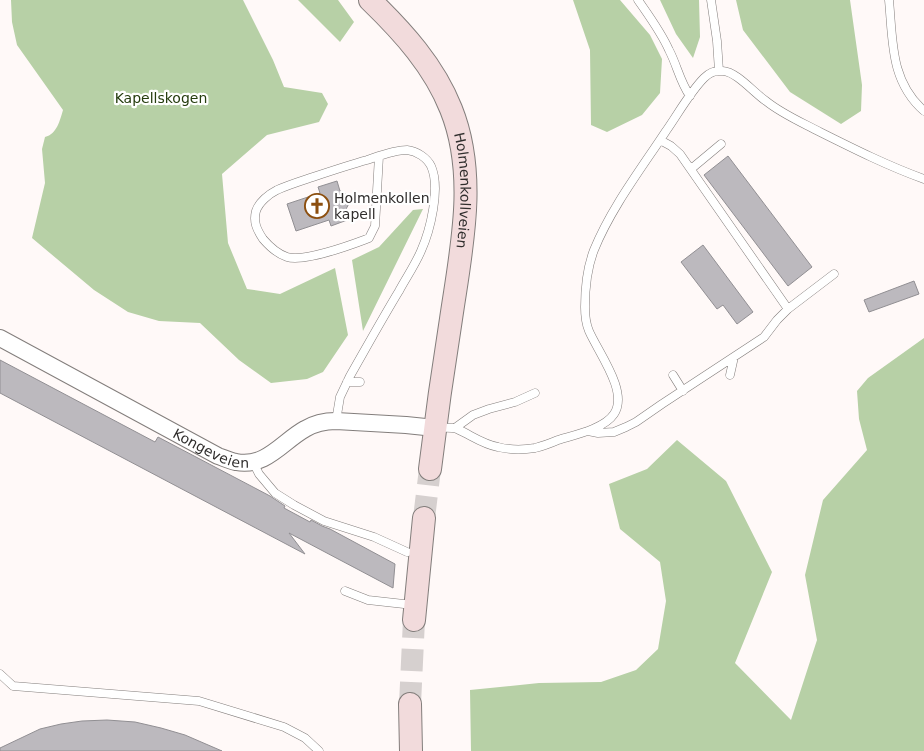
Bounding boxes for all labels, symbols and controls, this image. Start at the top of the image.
park label: Kapellskogen [115,90,207,106]
street label: Holmenkollveien [451,131,474,249]
place label: Holmenkollen kapell [334,190,430,222]
church icon: Holmenkollen kapell [304,193,330,219]
street label: Kongeveien [170,425,249,471]

